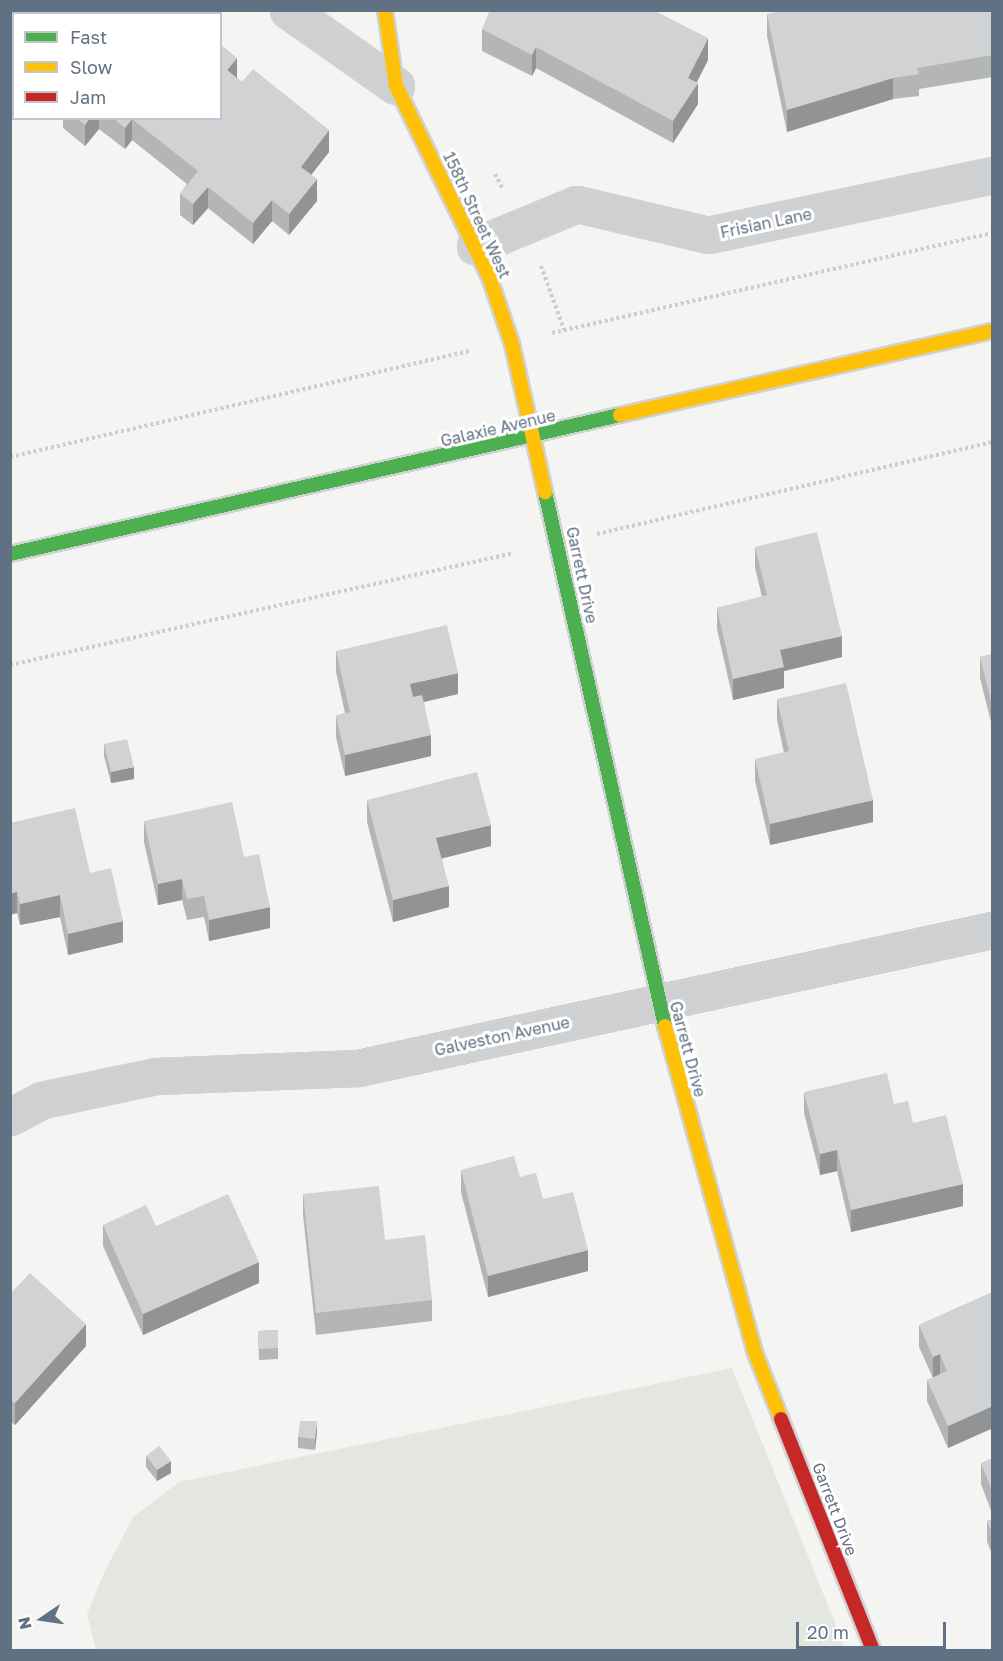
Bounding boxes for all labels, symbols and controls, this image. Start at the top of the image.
legend [12,12,222,120]
text: Fast [70,26,107,48]
text: Slow [70,56,112,78]
text: Jam [70,86,106,108]
street label: 158th Street West [439,149,515,281]
street label: Frisian Lane [718,204,814,242]
street label: Galaxie Avenue [439,405,557,451]
street label: Garrett Drive [562,525,602,625]
street label: Garrett Drive [666,999,710,1099]
street label: Galveston Avenue [433,1012,571,1060]
street label: Garrett Drive [808,1460,862,1558]
north arrow [12,1589,72,1649]
scale bar [799,1610,949,1648]
text: N [13,1615,36,1631]
text: 20 m [807,1621,849,1643]

